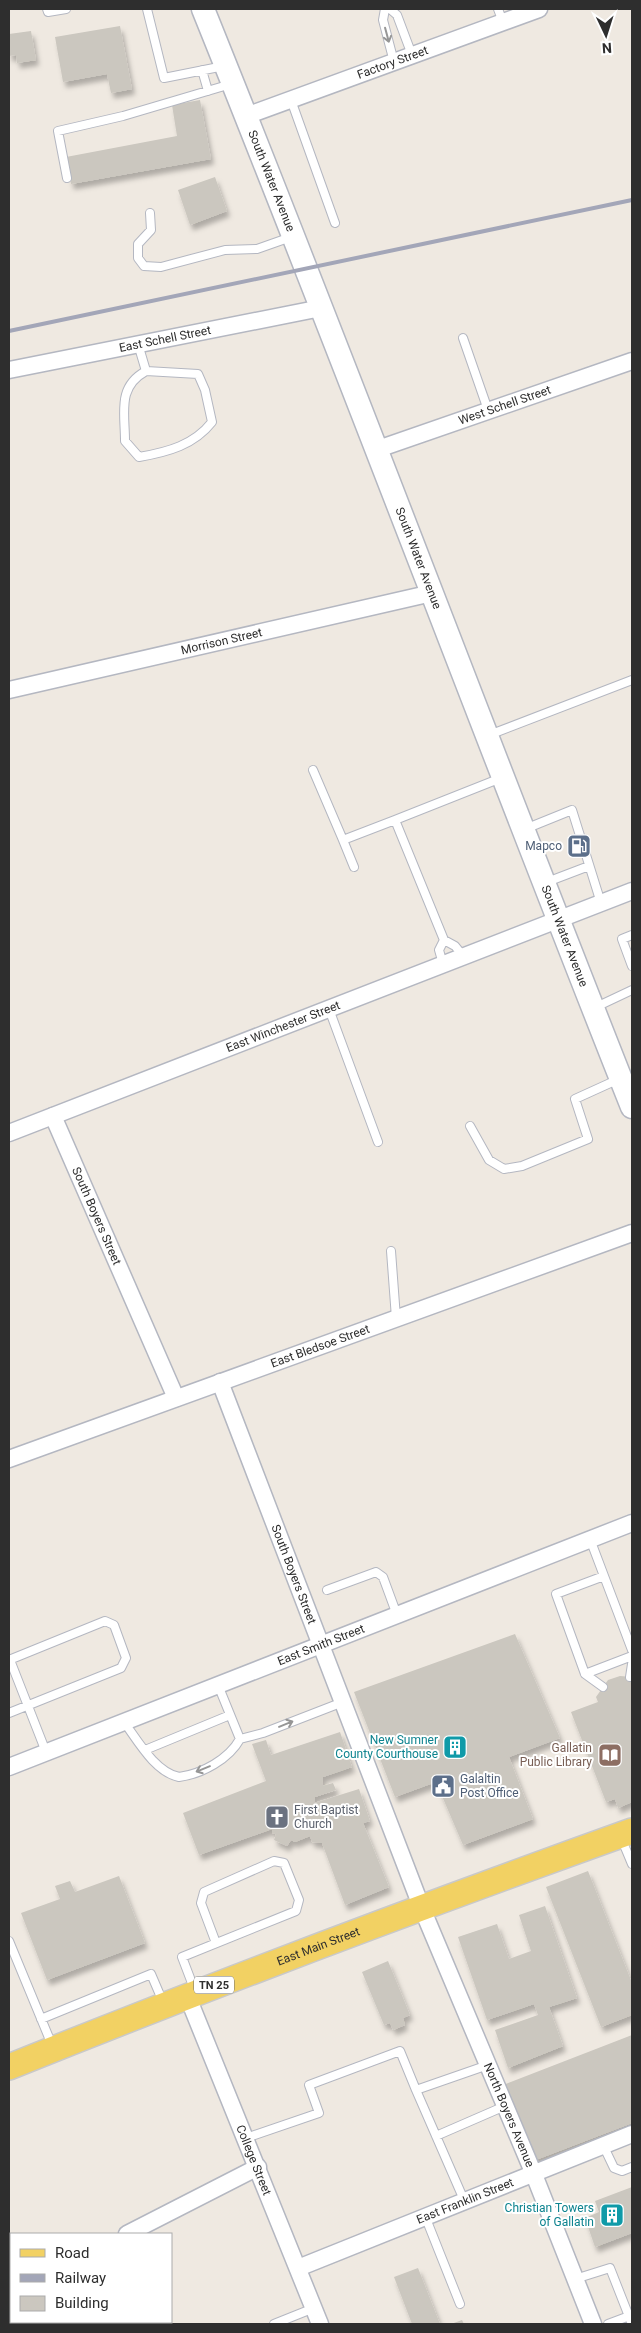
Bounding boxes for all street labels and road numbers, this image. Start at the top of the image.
street label: Factory Street [355,43,430,82]
street label: South Water Avenue [245,128,298,234]
street label: East Schell Street [118,323,212,355]
street label: West Schell Street [457,383,553,428]
street label: South Water Avenue [393,505,444,611]
street label: Morrison Street [180,625,263,657]
street label: South Water Avenue [539,883,591,989]
street label: East Winchester Street [224,998,342,1055]
street label: South Boyers Street [69,1165,124,1267]
street label: East Bledsoe Street [269,1322,372,1370]
street label: South Boyers Street [268,1523,319,1626]
street label: East Smith Street [275,1621,367,1668]
street label: East Main Street [275,1924,362,1969]
road number: TN 25 [194,1976,234,1994]
street label: North Boyers Avenue [481,2061,537,2169]
street label: College Street [233,2123,274,2197]
street label: East Franklin Street [415,2175,516,2227]

